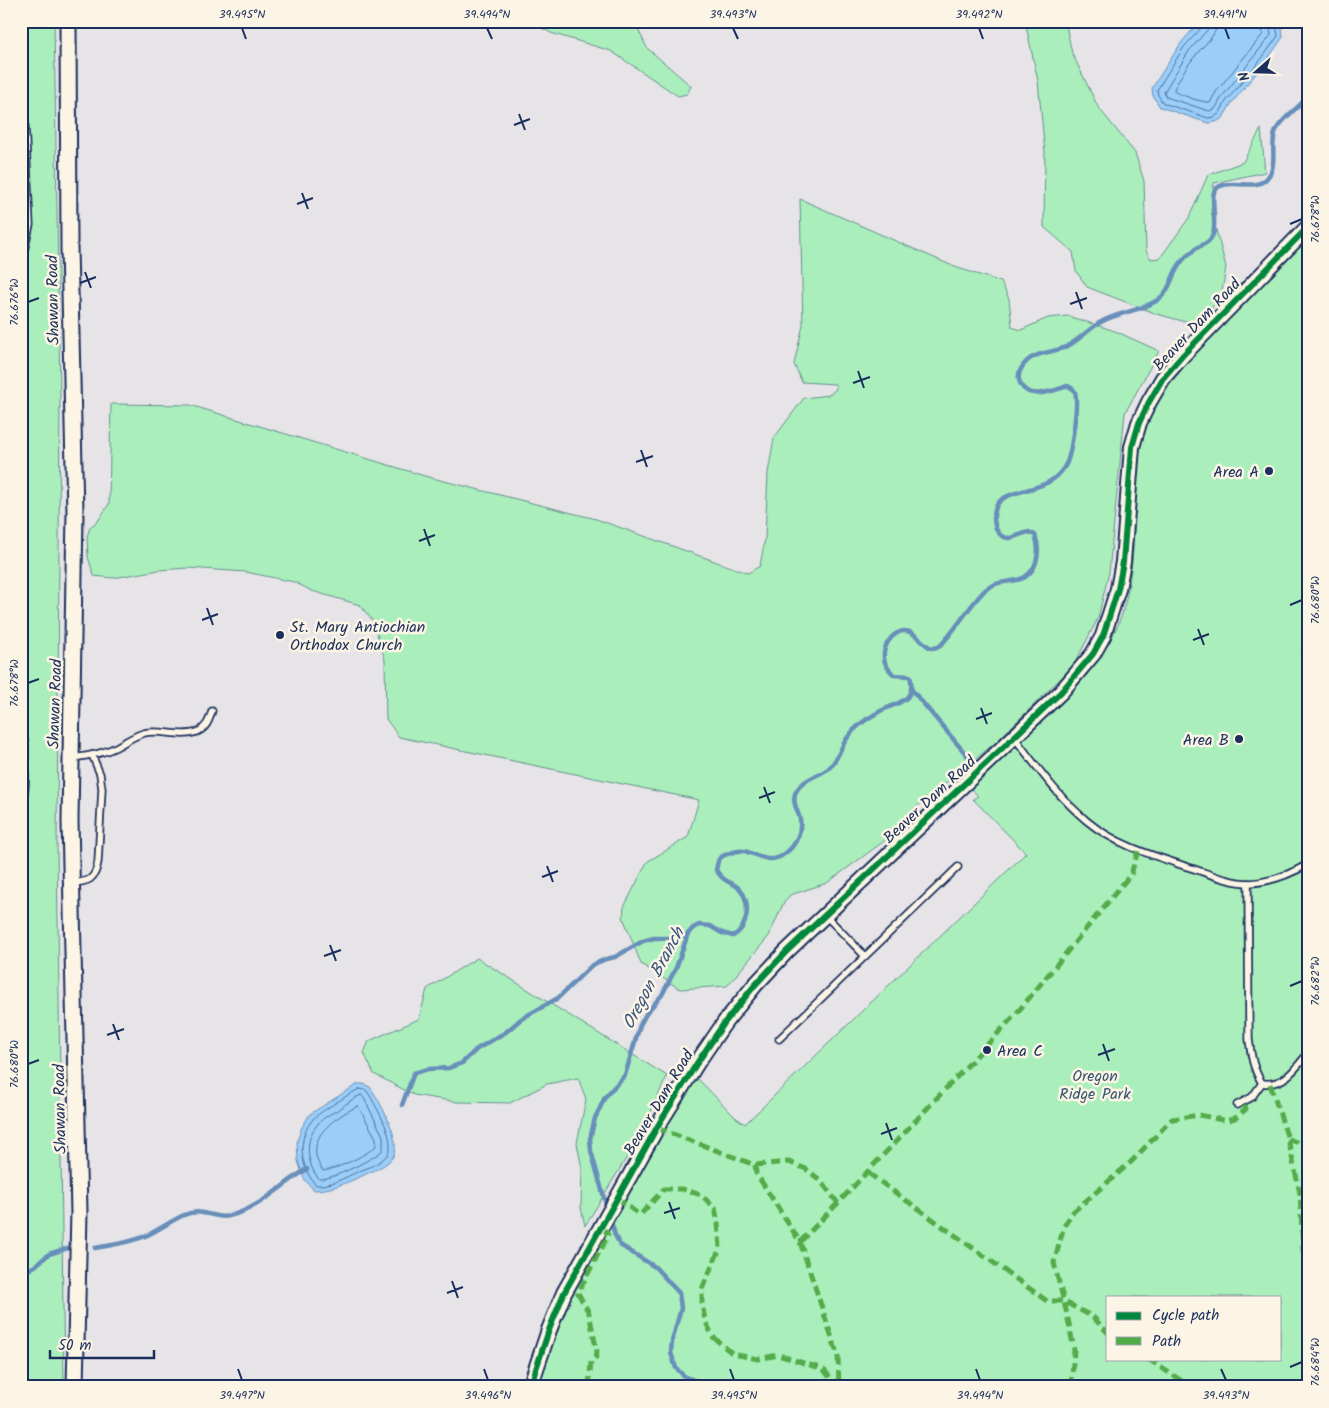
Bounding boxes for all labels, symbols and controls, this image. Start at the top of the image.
text: 39.495°N [219,5,265,24]
text: 39.494°N [464,5,510,24]
text: 39.493°N [709,5,757,24]
text: 39.492°N [955,5,1003,24]
text: 39.491°N [1203,5,1247,24]
north arrow [1232,48,1282,98]
text: N [1233,68,1257,84]
text: 76.678°W [1306,195,1325,243]
street label: Shawan Road [40,254,67,345]
street label: Beaver Dam Road [1147,272,1248,377]
text: 76.676°W [5,278,24,326]
place label: Area A [1213,460,1259,485]
marker: Area A [1263,465,1275,477]
text: 76.680°W [1306,576,1325,624]
place label: St. Mary Antiochian Orthodox Church [290,615,425,658]
marker: St. Mary Antiochian Orthodox Church [274,629,286,641]
street label: Shawan Road [41,658,70,749]
text: 76.678°W [5,659,24,707]
place label: Area B [1183,728,1229,753]
marker: Area B [1233,733,1245,745]
street label: Beaver Dam Road [878,749,983,850]
water label: Oregon Branch [615,921,694,1035]
text: 76.682°W [1306,956,1325,1006]
place label: Area C [997,1039,1043,1064]
text: 76.680°W [5,1040,24,1088]
street label: Beaver Dam Road [618,1044,701,1160]
marker: Area C [981,1044,993,1056]
street label: Shawan Road [47,1063,74,1154]
park label: Oregon Ridge Park [1059,1064,1131,1107]
legend [1106,1296,1282,1360]
text: Cycle path [1152,1304,1219,1328]
scale bar [50,1328,154,1360]
text: Path [1152,1330,1181,1354]
text: 50 m [58,1334,92,1358]
text: 76.684°W [1306,1337,1325,1387]
text: 39.497°N [219,1386,265,1405]
text: 39.496°N [465,1386,511,1405]
text: 39.495°N [711,1386,757,1405]
text: 39.494°N [957,1386,1003,1405]
text: 39.493°N [1202,1386,1250,1405]

